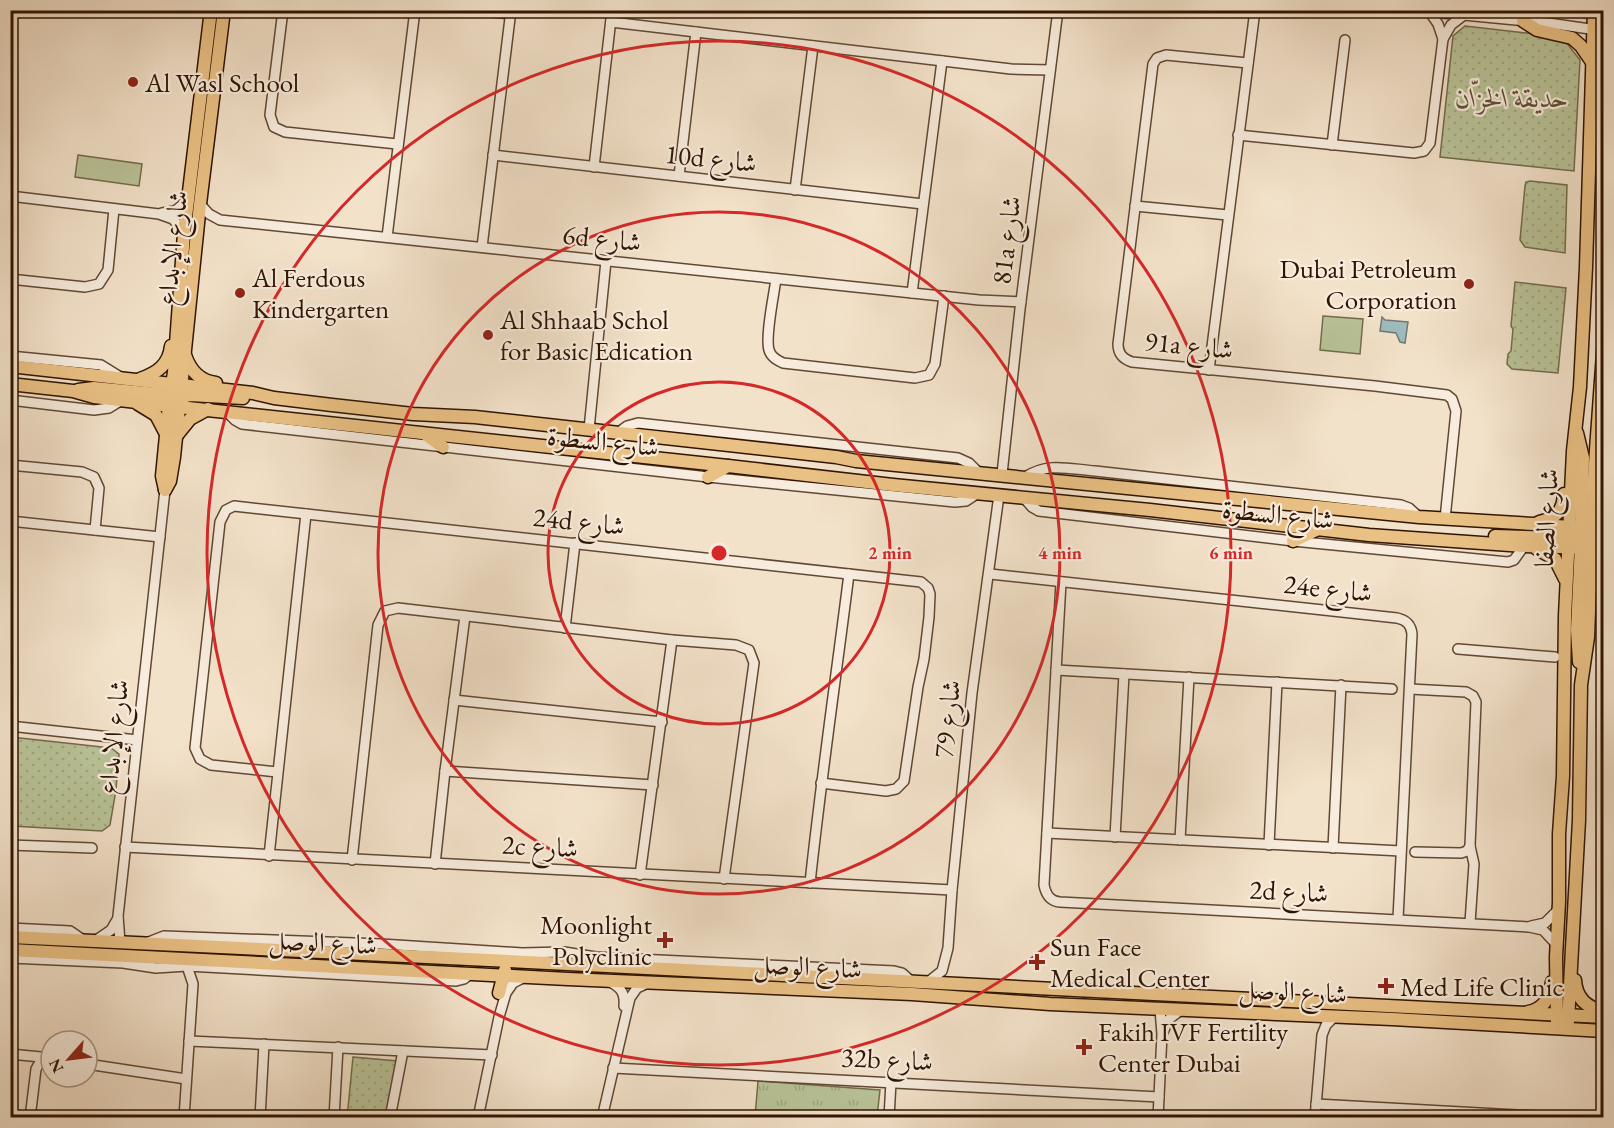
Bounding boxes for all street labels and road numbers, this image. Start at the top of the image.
street label: 10d شارع [663,136,759,185]
street label: شارع الإبداع [149,189,200,308]
street label: 81a شارع [983,194,1034,287]
street label: 6d شارع [560,216,643,265]
street label: 91a شارع [1142,323,1235,372]
street label: شارع السطوة [545,418,661,469]
street label: شارع الصفا [1526,468,1571,568]
street label: شارع السطوة [1220,491,1336,542]
street label: 24d شارع [531,499,627,548]
street label: 24e شارع [1282,566,1374,615]
street label: شارع الإبداع [90,678,141,797]
street label: شارع 79 [926,678,973,760]
street label: 2c شارع [501,827,579,870]
street label: 2d شارع [1248,871,1329,916]
street label: شارع الوصل [268,922,378,967]
street label: شارع الوصل [753,946,863,991]
street label: شارع الوصل [1238,971,1348,1016]
street label: 32b شارع [840,1039,934,1084]

